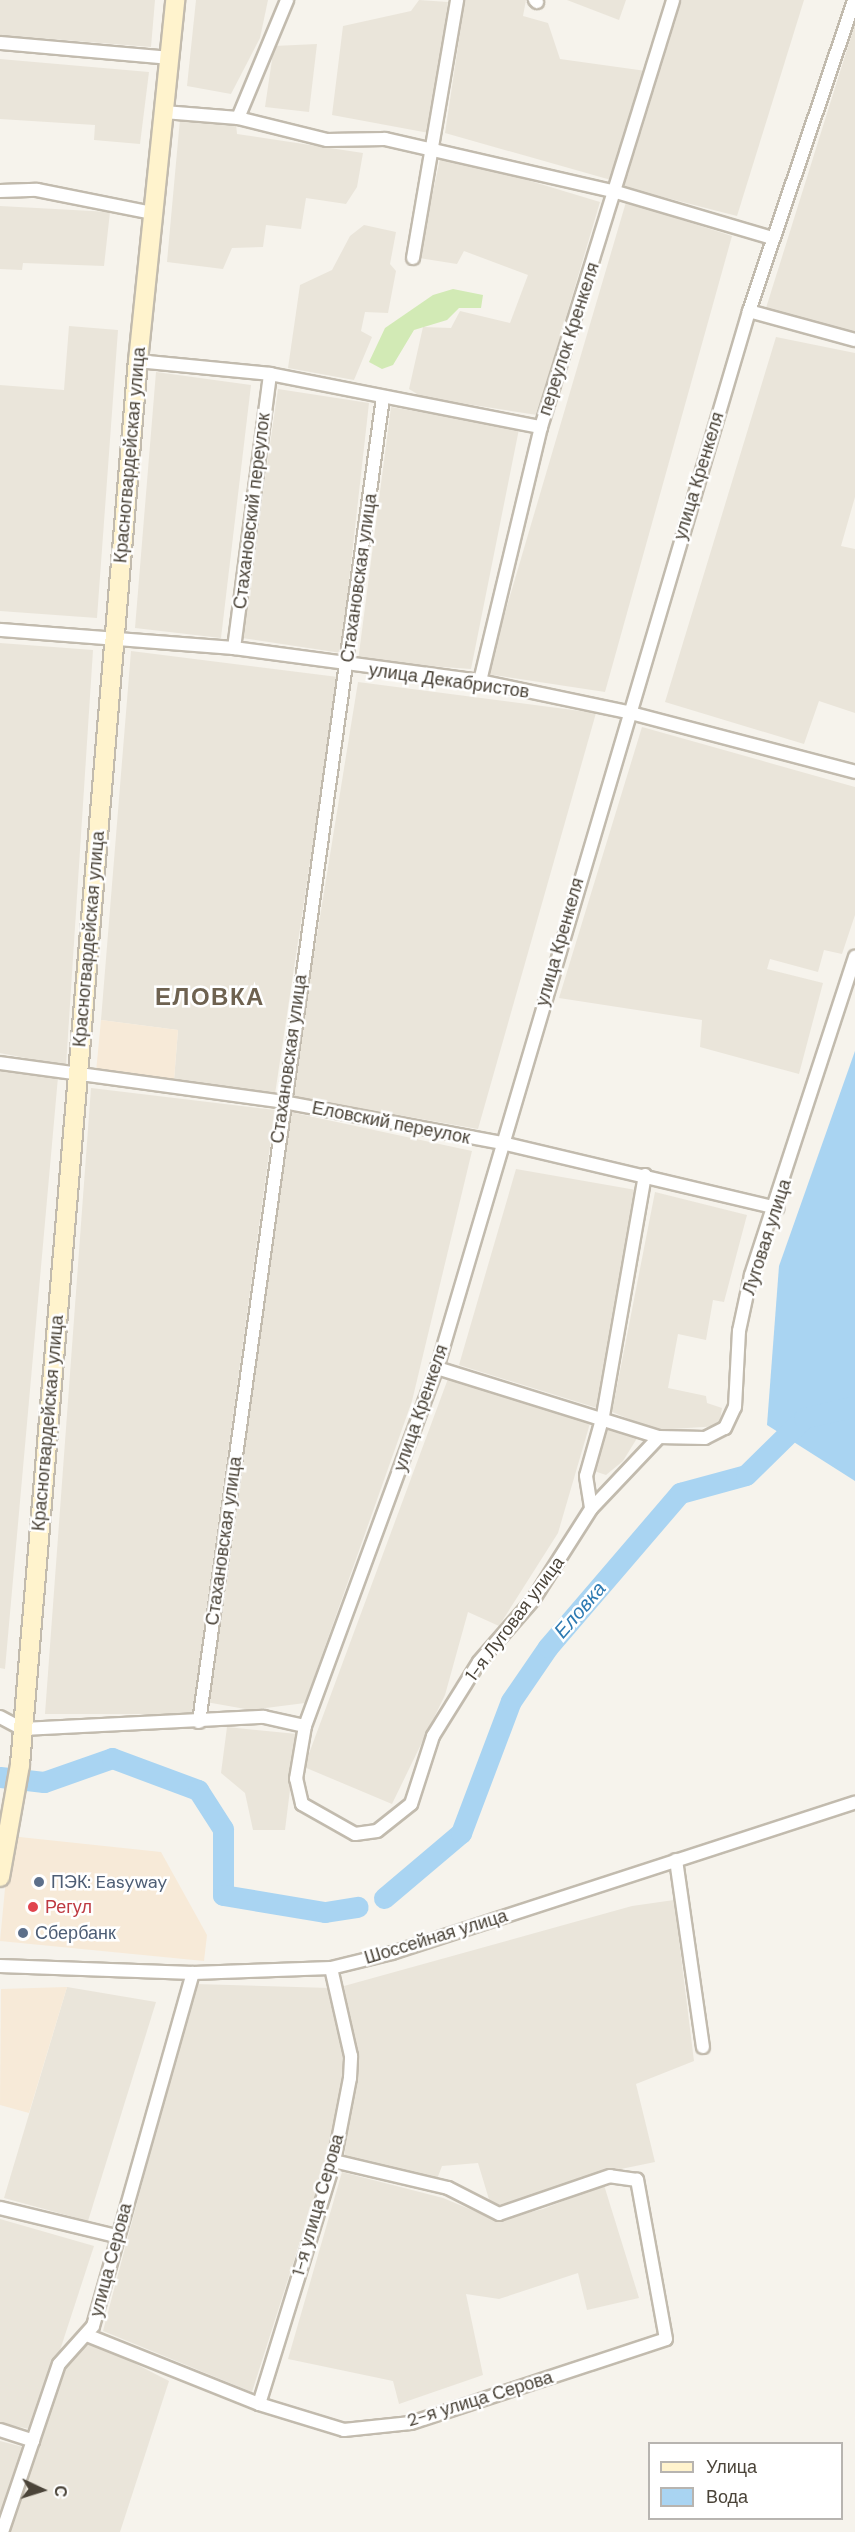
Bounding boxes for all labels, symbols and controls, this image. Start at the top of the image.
street label: переулок Кренкеля [534,260,604,418]
street label: Красногвардейская улица [110,346,150,564]
street label: улица Кренкеля [669,410,729,542]
street label: Стахановский переулок [229,412,275,610]
street label: Стахановская улица [336,492,382,664]
street label: улица Декабристов [367,659,531,703]
street label: Красногвардейская улица [69,830,109,1048]
street label: улица Кренкеля [531,875,589,1009]
street label: Стахановская улица [266,973,312,1145]
district label: ЕЛОВКА [155,983,265,1011]
street label: Еловский переулок [310,1097,472,1149]
street label: Луговая улица [738,1176,796,1298]
street label: Красногвардейская улица [28,1314,68,1532]
street label: улица Кренкеля [389,1342,453,1474]
street label: Стахановская улица [201,1455,247,1627]
street label: 1-я Луговая улица [461,1552,569,1686]
water label: Еловка [549,1577,611,1643]
place label: ПЭК: Easyway [51,1871,167,1893]
marker: ПЭК: Easyway [32,1875,46,1889]
place label: Регул [45,1896,92,1918]
marker: Регул [26,1900,40,1914]
street label: Шоссейная улица [362,1905,510,1969]
place label: Сбербанк [35,1922,116,1944]
marker: Сбербанк [16,1926,30,1940]
street label: 1-я улица Серова [287,2132,349,2278]
street label: улица Серова [85,2201,137,2319]
street label: 2-я улица Серова [404,2367,556,2431]
legend [648,2442,843,2520]
text: Улица [706,2455,757,2479]
north arrow [12,2460,72,2520]
text: С [50,2485,71,2498]
text: Вода [706,2485,748,2509]

